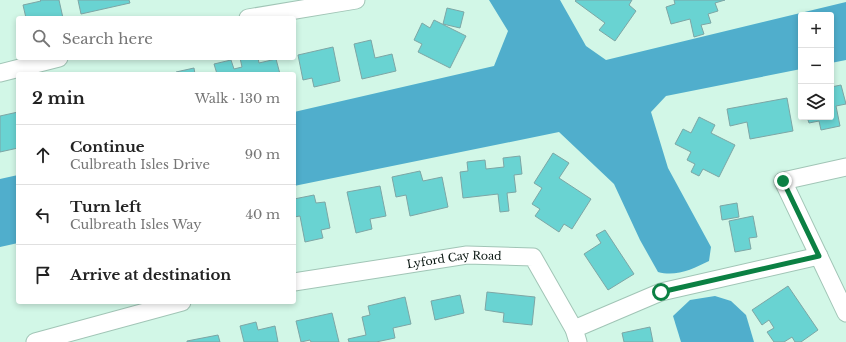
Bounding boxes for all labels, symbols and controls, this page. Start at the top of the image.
map controls [798,12,834,120]
button: + [798,12,834,48]
search box [16,16,296,60]
icon: search [30,27,52,49]
text: Search here [62,29,153,48]
button: − [798,48,834,84]
button: layers [798,84,834,120]
text: 2 min [32,88,85,109]
text: Walk · 130 m [195,90,280,107]
text: Continue [70,137,145,156]
icon: ahead [32,144,54,166]
text: 90 m [245,146,280,163]
text: Culbreath Isles Drive [70,156,210,173]
route end [774,172,792,190]
text: Turn left [70,197,141,216]
icon: left [32,204,54,226]
text: 40 m [245,206,280,223]
text: Culbreath Isles Way [70,216,202,233]
street label: Lyford Cay Road [406,248,502,271]
icon: arrive [32,264,54,286]
text: Arrive at destination [70,265,231,284]
route start [652,283,670,301]

